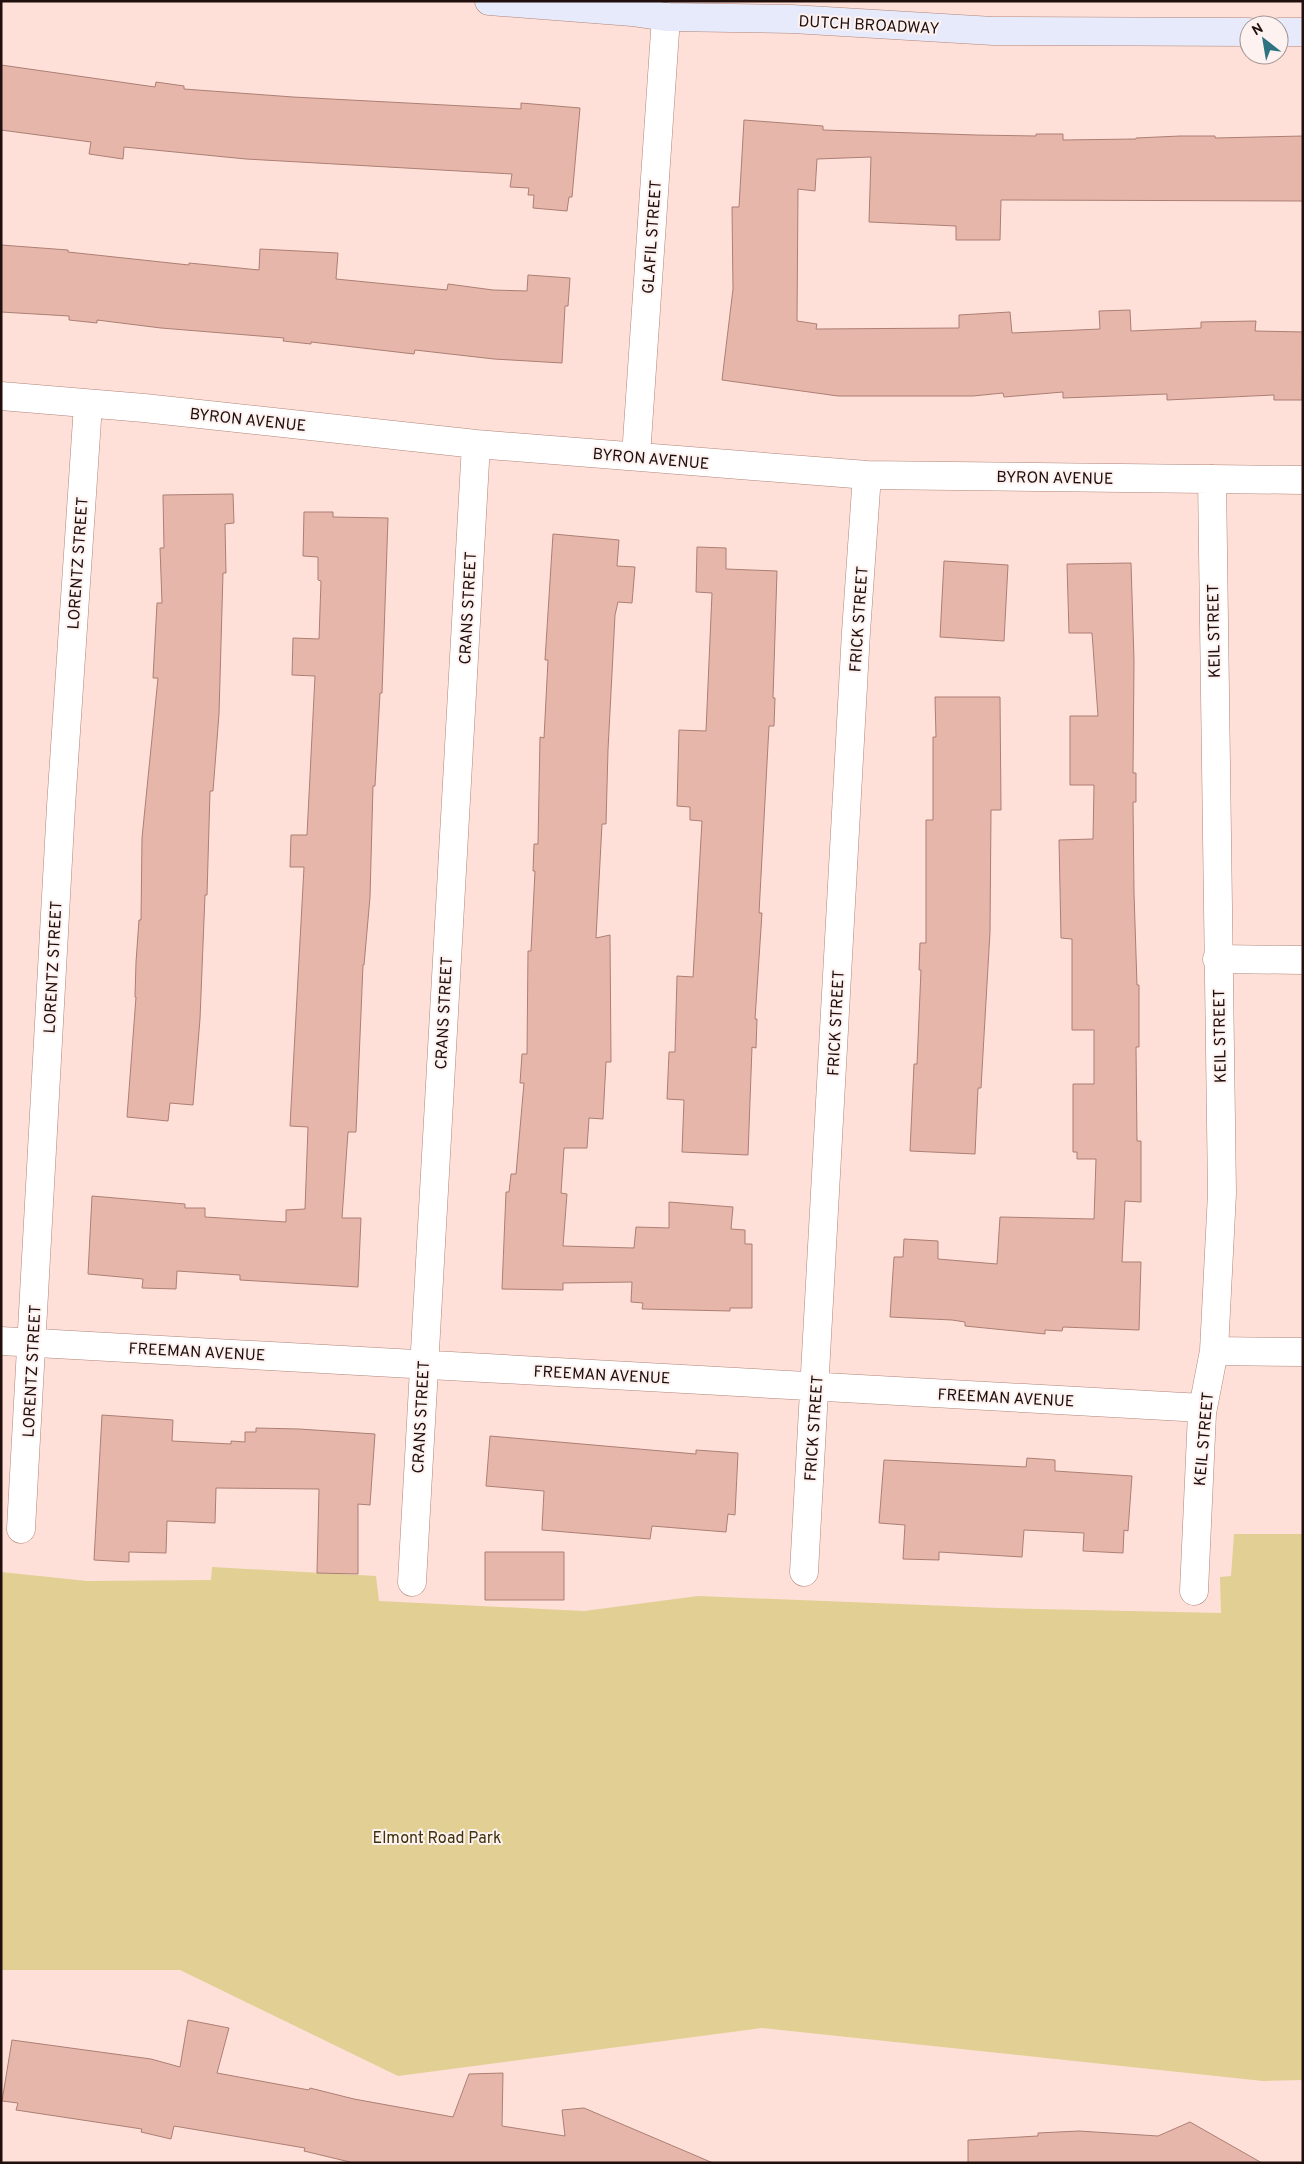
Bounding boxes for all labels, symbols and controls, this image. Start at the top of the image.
street label: DUTCH BROADWAY [798,12,940,40]
north arrow [1239,15,1289,65]
text: N [1249,20,1267,40]
street label: GLAFIL STREET [639,179,667,295]
street label: BYRON AVENUE [189,405,307,437]
street label: BYRON AVENUE [592,445,710,475]
street label: BYRON AVENUE [996,468,1114,490]
street label: LORENTZ STREET [64,496,94,630]
street label: CRANS STREET [456,551,482,665]
street label: FRICK STREET [846,565,874,673]
street label: KEIL STREET [1204,584,1226,678]
street label: LORENTZ STREET [41,900,67,1034]
street label: CRANS STREET [432,956,458,1070]
street label: FRICK STREET [824,970,850,1077]
street label: KEIL STREET [1210,989,1232,1083]
street label: LORENTZ STREET [20,1304,46,1438]
street label: FREEMAN AVENUE [128,1339,266,1367]
street label: CRANS STREET [409,1360,435,1474]
street label: FREEMAN AVENUE [533,1362,671,1390]
street label: FRICK STREET [801,1374,829,1482]
street label: FREEMAN AVENUE [937,1385,1075,1413]
street label: KEIL STREET [1191,1391,1219,1487]
park label: Elmont Road Park [373,1829,501,1849]

